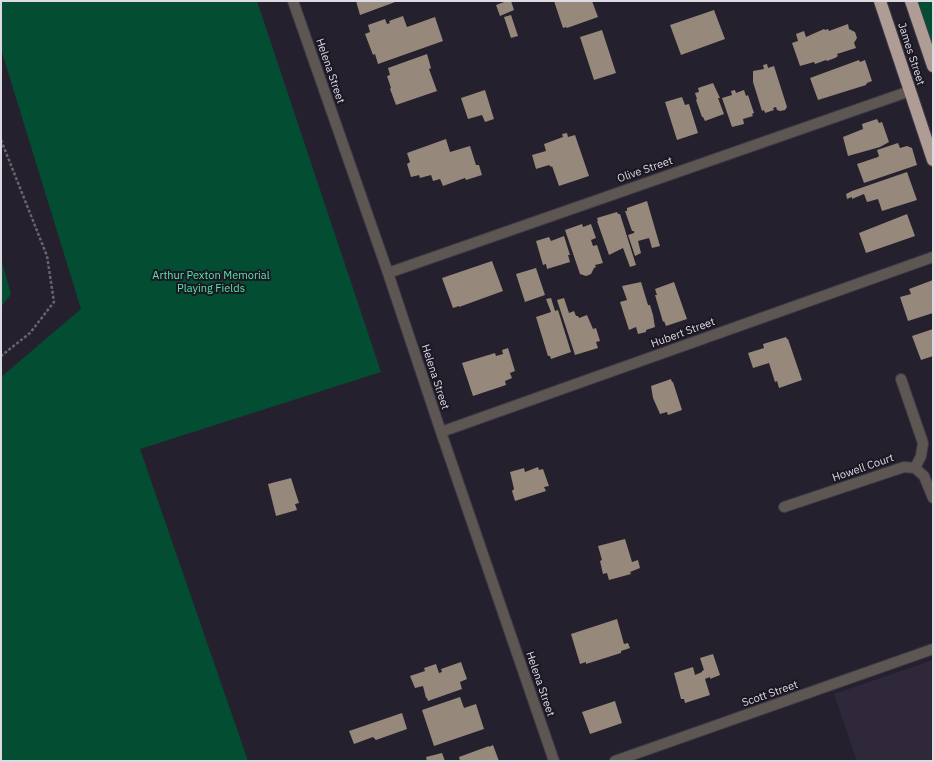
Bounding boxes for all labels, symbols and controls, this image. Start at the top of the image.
street label: James Street [895,21,927,87]
street label: Helena Street [313,37,347,105]
street label: Olive Street [616,154,674,186]
park label: Arthur Pexton Memorial Playing Fields [152,269,270,295]
street label: Hubert Street [649,315,717,351]
street label: Helena Street [418,343,452,411]
street label: Howell Court [831,451,895,485]
street label: Helena Street [523,650,557,718]
street label: Scott Street [740,678,800,710]

